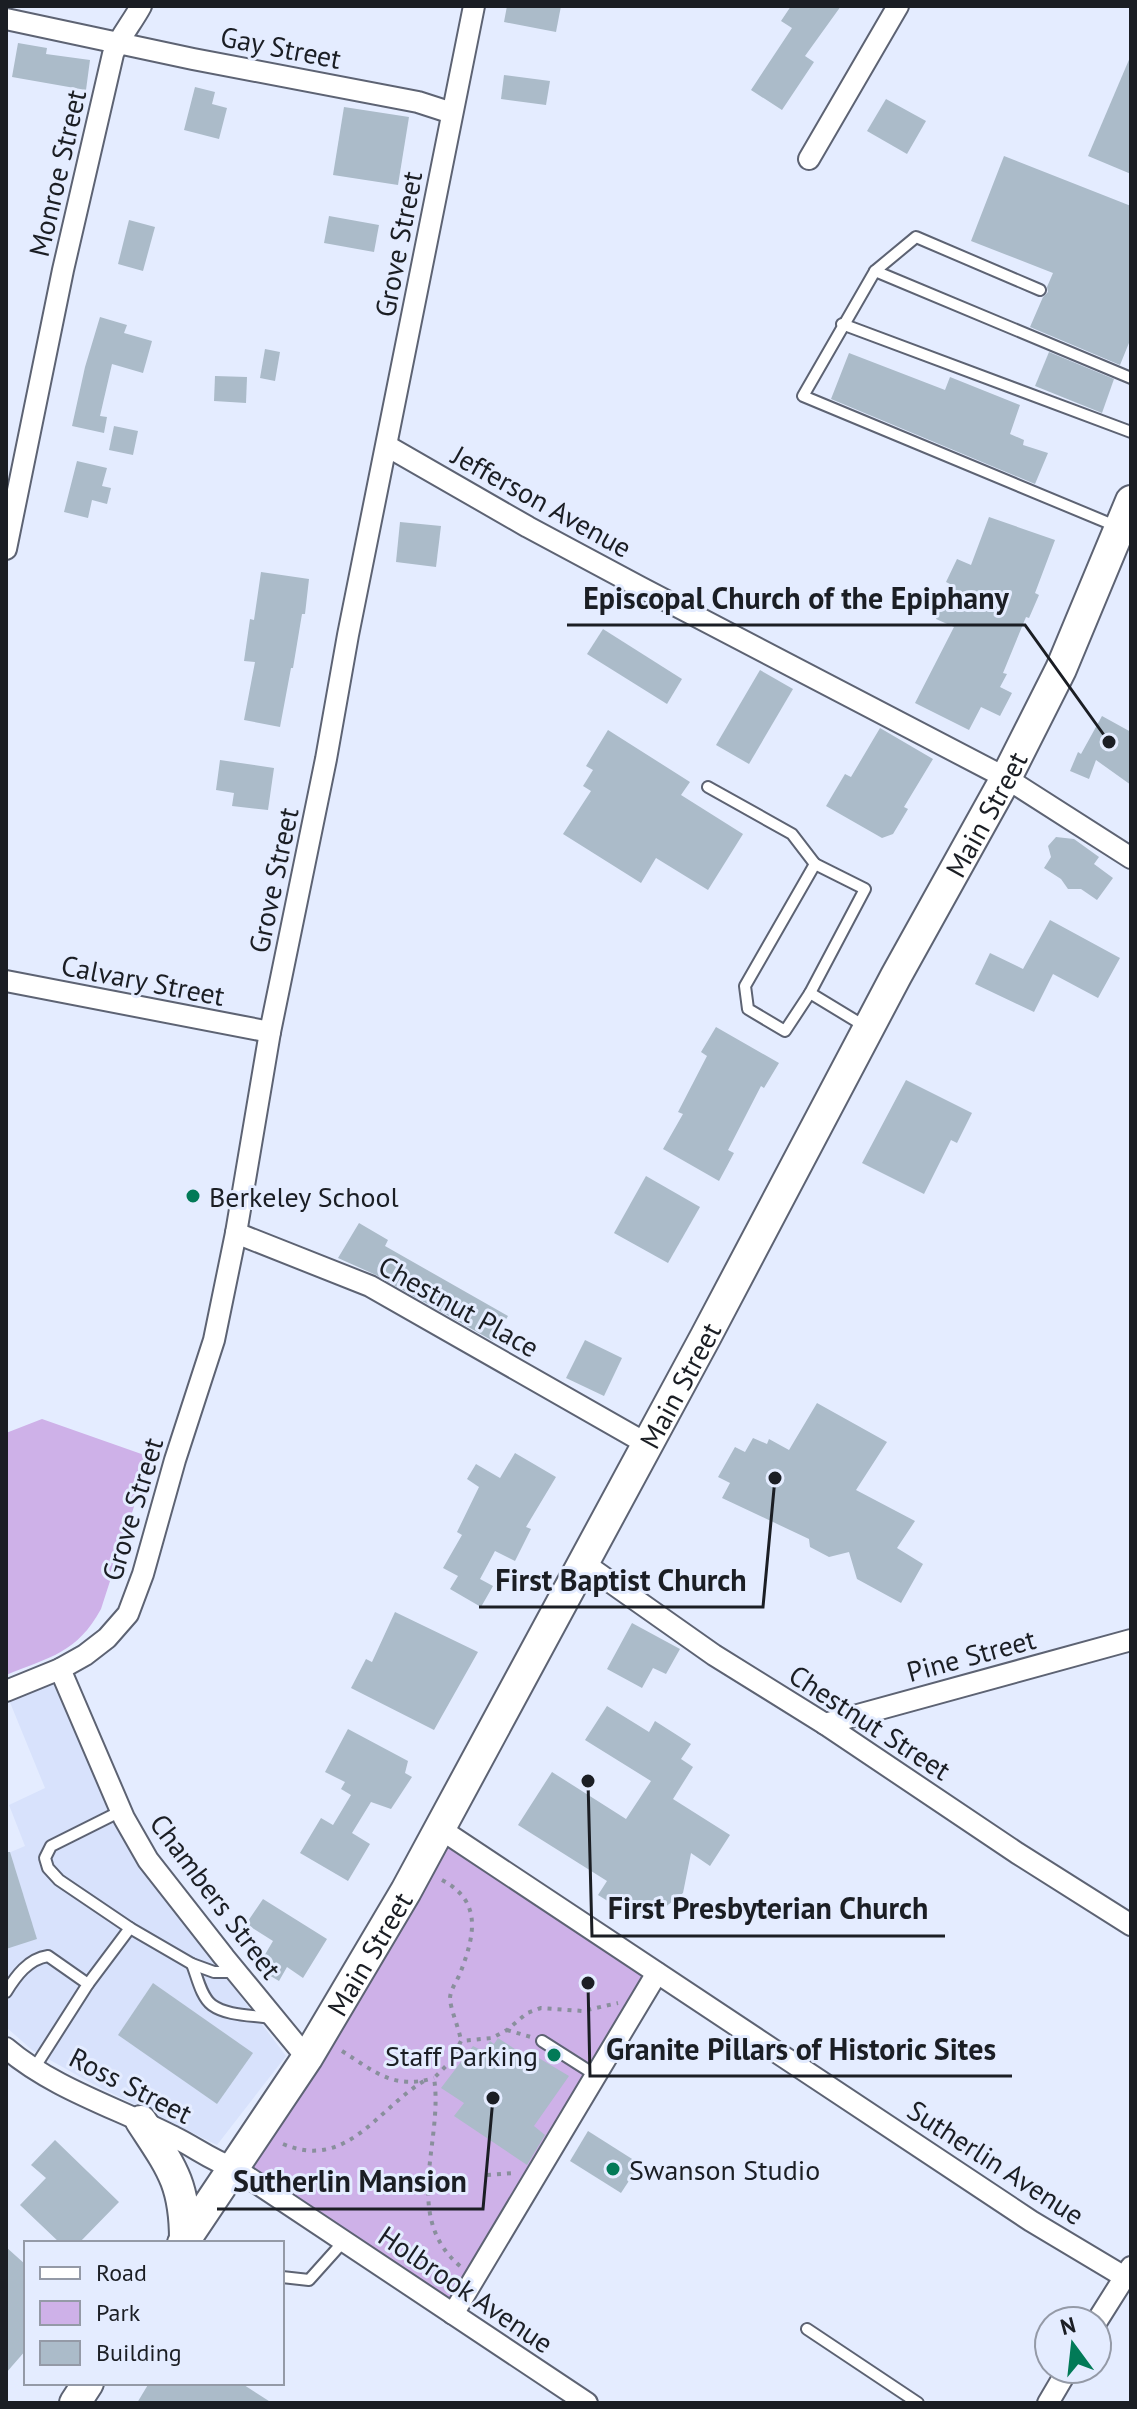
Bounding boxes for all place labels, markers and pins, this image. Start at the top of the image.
callout: Episcopal Church of the Epiphany [567,571,1025,625]
place label: Berkeley School [209,1178,399,1215]
marker: Berkeley School [184,1187,202,1205]
callout: First Baptist Church [479,1553,763,1607]
callout: First Presbyterian Church [592,1882,945,1936]
callout: Granite Pillars of Historic Sites [590,2022,1012,2076]
place label: Staff Parking [385,2037,538,2074]
marker: Staff Parking [545,2046,563,2064]
place label: Swanson Studio [629,2151,820,2188]
callout: Sutherlin Mansion [217,2155,483,2209]
marker: Swanson Studio [604,2160,622,2178]

